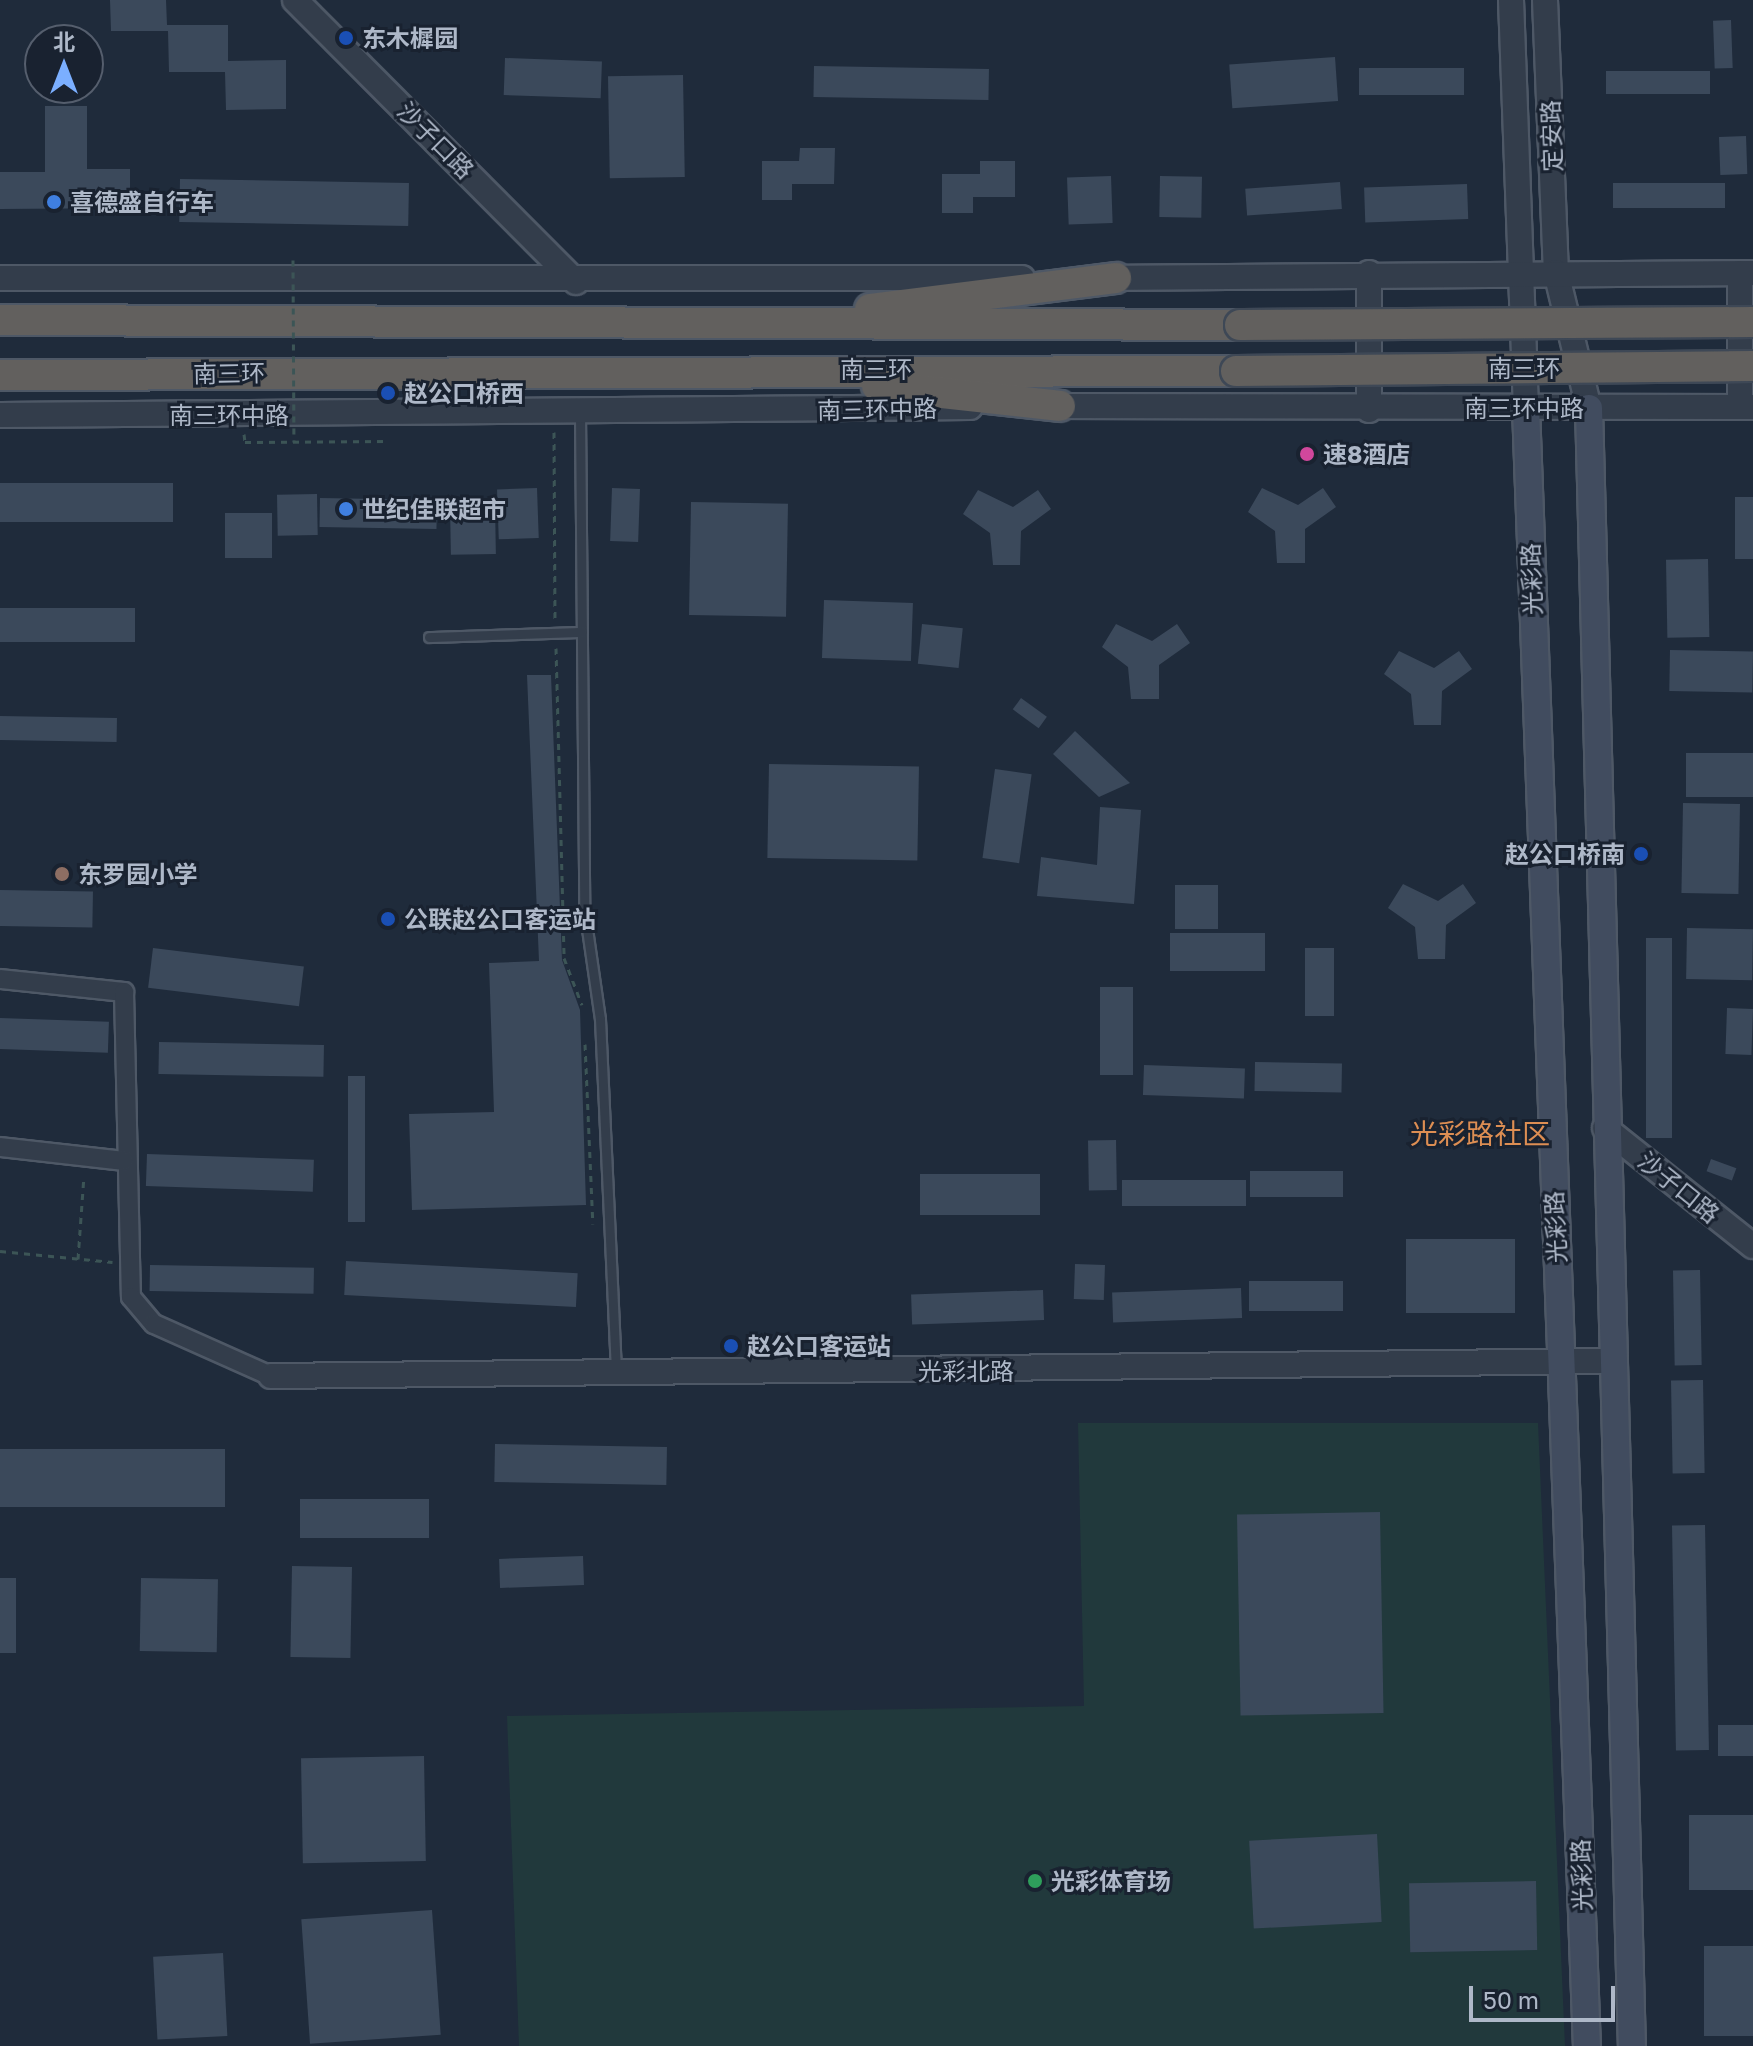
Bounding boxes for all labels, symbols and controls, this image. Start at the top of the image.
north arrow [24,24,104,104]
place label: 东木樨园 [362,24,458,52]
text: 北 [53,28,75,55]
marker: 东木樨园 [337,29,355,47]
street label: 沙子口路 [392,96,480,184]
street label: 定安路 [1535,100,1567,172]
place label: 喜德盛自行车 [70,188,214,216]
marker: 喜德盛自行车 [45,193,63,211]
street label: 南三环 [1488,354,1560,382]
street label: 南三环 [840,355,912,383]
street label: 南三环 [193,358,265,388]
place label: 赵公口桥西 [404,379,524,407]
marker: 赵公口桥西 [379,384,397,402]
street label: 南三环中路 [817,394,937,424]
street label: 南三环中路 [1464,394,1584,422]
street label: 南三环中路 [169,401,289,429]
place label: 速8酒店 [1323,440,1410,468]
marker: 速8酒店 [1298,445,1316,463]
place label: 世纪佳联超市 [362,495,506,523]
marker: 世纪佳联超市 [337,500,355,518]
street label: 光彩路 [1515,543,1547,615]
place label: 赵公口桥南 [1505,840,1625,868]
marker: 赵公口桥南 [1632,845,1650,863]
place label: 东罗园小学 [78,860,198,888]
marker: 东罗园小学 [53,865,71,883]
place label: 公联赵公口客运站 [404,905,596,933]
marker: 公联赵公口客运站 [379,910,397,928]
district label: 光彩路社区 [1410,1117,1550,1151]
street label: 沙子口路 [1633,1146,1725,1228]
street label: 光彩路 [1539,1190,1571,1264]
place label: 赵公口客运站 [747,1332,891,1360]
marker: 赵公口客运站 [722,1337,740,1355]
street label: 光彩北路 [918,1357,1014,1385]
street label: 光彩路 [1565,1839,1597,1911]
place label: 光彩体育场 [1051,1867,1171,1895]
marker: 光彩体育场 [1026,1872,1044,1890]
scale bar [1473,1970,1619,2020]
text: 50 m [1483,1985,1539,2014]

